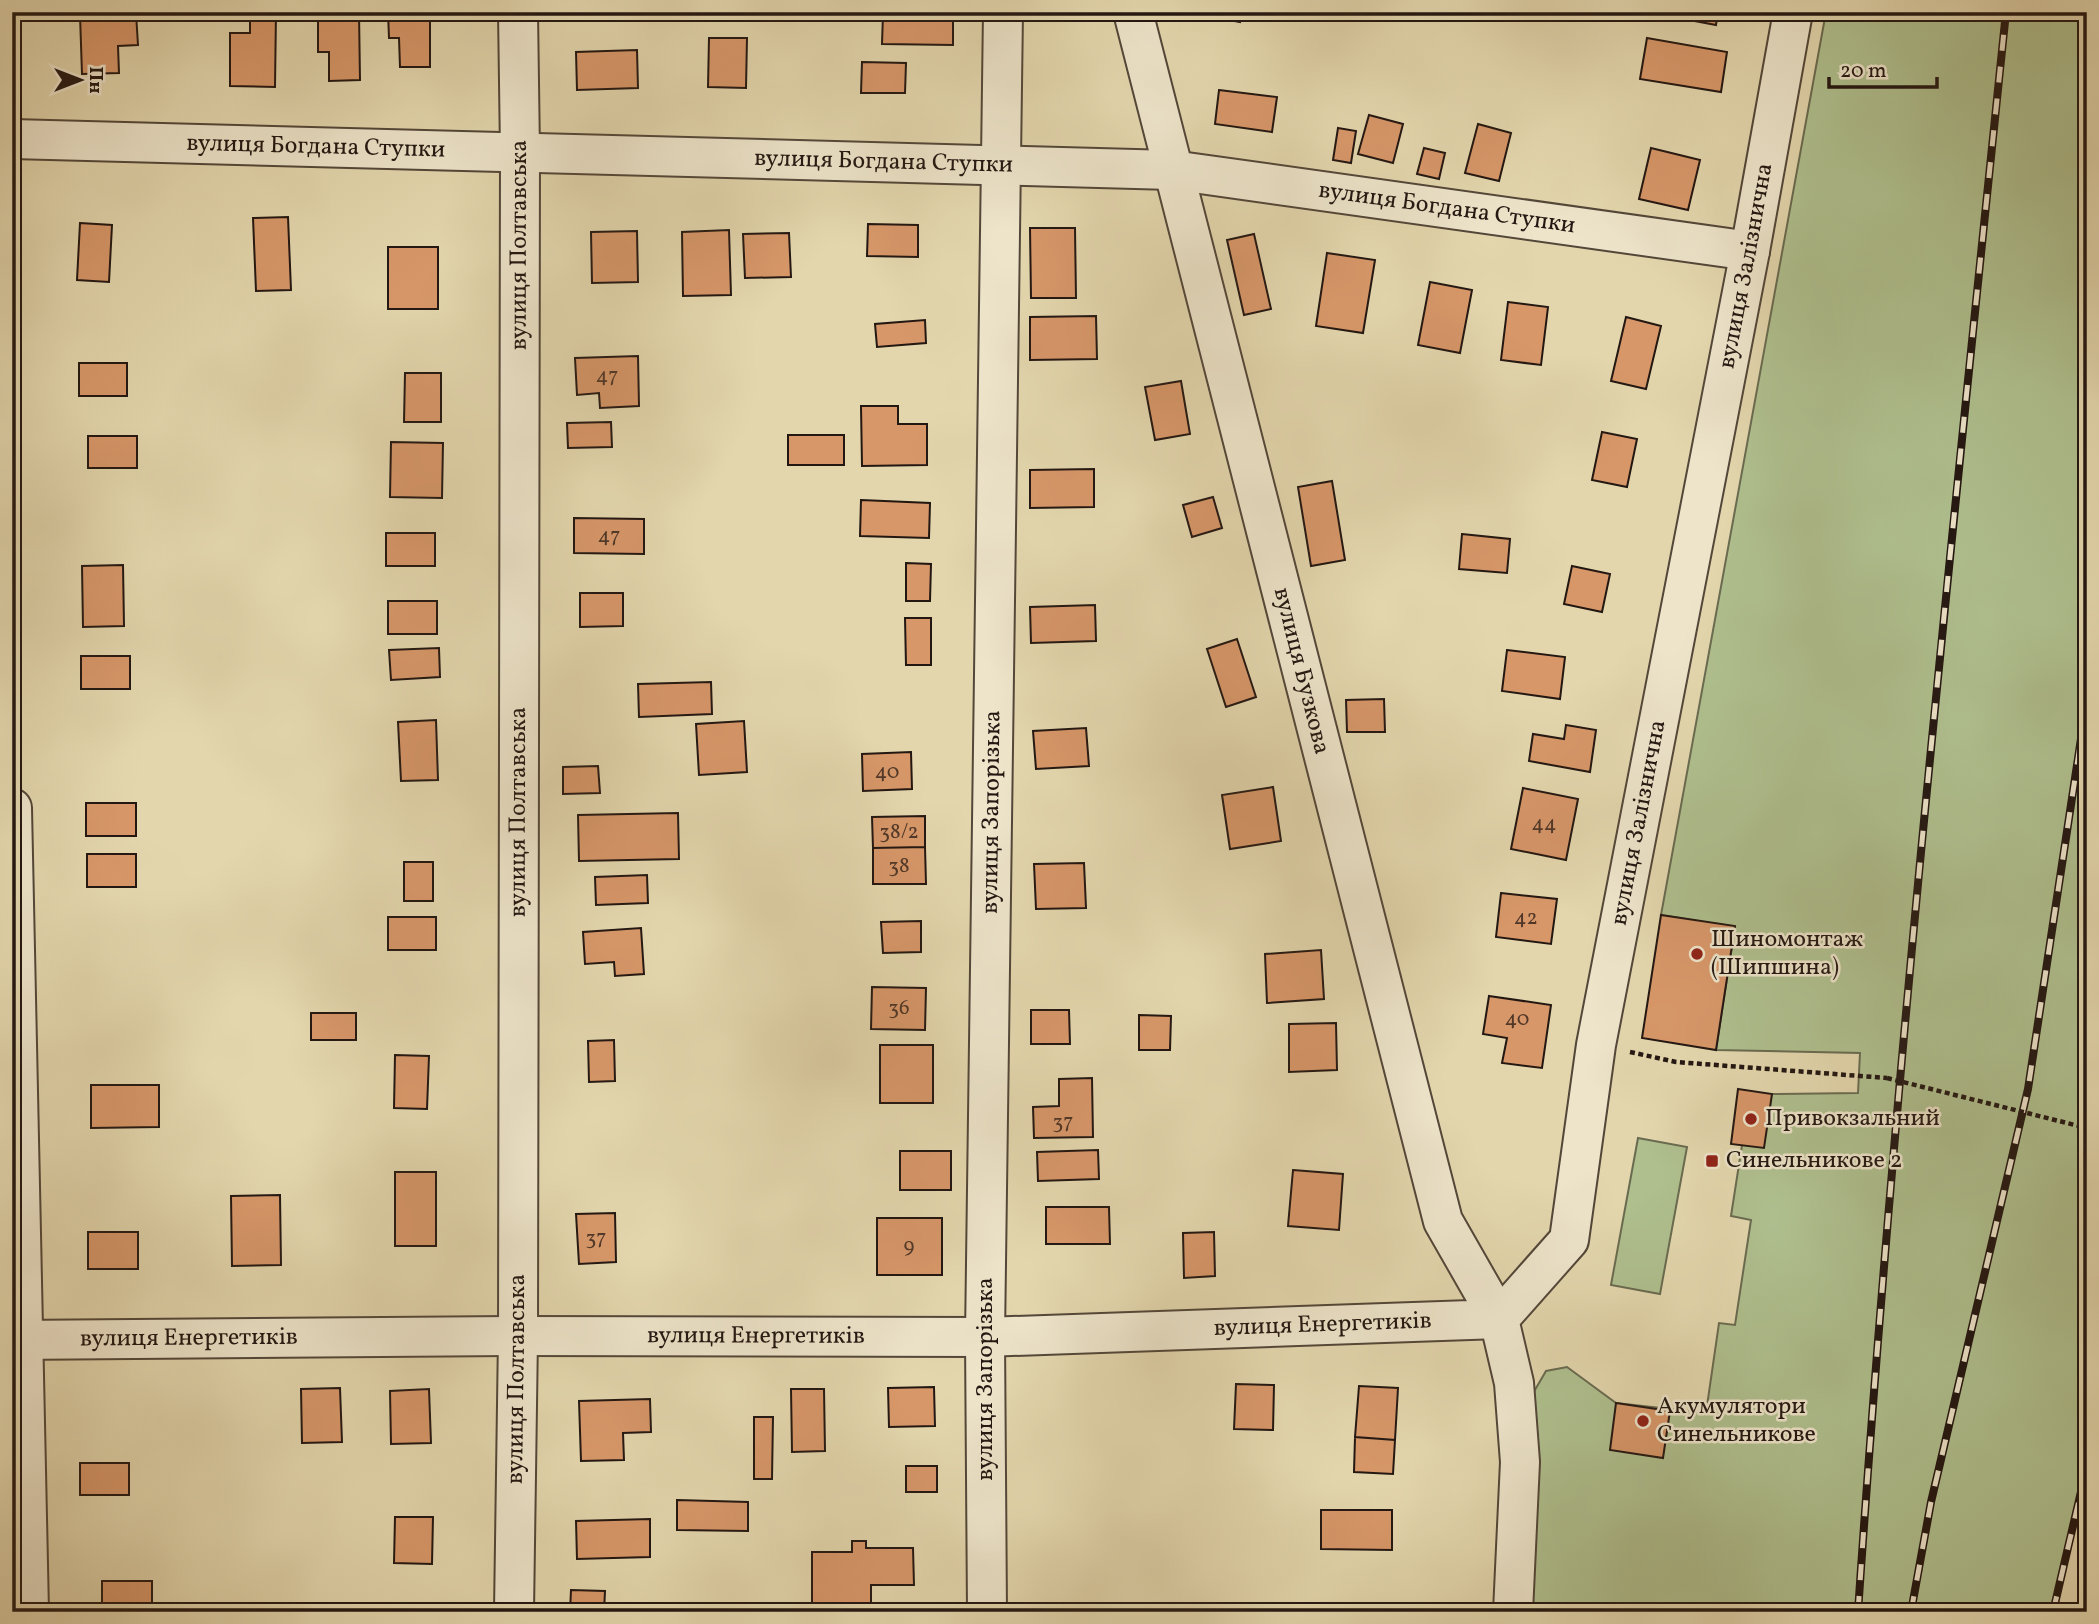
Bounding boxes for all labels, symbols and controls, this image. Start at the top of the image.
north arrow [46,46,116,116]
scale bar [1829,46,1938,90]
text: 20 m [1840,57,1886,86]
text: Пн [82,67,108,93]
street label: вулиця Богдана Ступки [186,127,446,168]
street label: вулиця Полтавська [503,140,537,350]
street label: вулиця Богдана Ступки [754,142,1014,183]
street label: вулиця Залізнична [1711,160,1782,372]
street label: вулиця Богдана Ступки [1316,174,1577,243]
house number: 47 [596,362,618,391]
house number: 47 [598,522,620,551]
street label: вулиця Бузкова [1264,584,1338,758]
street label: вулиця Полтавська [502,707,536,917]
street label: вулиця Запорізька [974,710,1011,914]
street label: вулиця Залізнична [1603,717,1676,928]
house number: 40 [875,758,899,787]
house number: 44 [1531,810,1557,839]
house number: 38/2 [879,818,919,847]
house number: 38 [888,852,910,881]
house number: 42 [1514,904,1538,933]
place label: Шиномонтаж (Шипшина) [1711,923,1863,985]
marker: Шиномонтаж (Шипшина) [1689,946,1705,962]
house number: 36 [888,994,910,1023]
house number: 40 [1505,1005,1529,1034]
place label: Привокзальний [1765,1102,1940,1136]
house number: 37 [1053,1108,1073,1137]
marker: Привокзальний [1743,1111,1759,1127]
place label: Синельникове 2 [1726,1144,1903,1178]
marker: Синельникове 2 [1704,1153,1720,1169]
house number: 37 [586,1224,606,1253]
house number: 9 [904,1232,915,1261]
street label: вулиця Полтавська [499,1274,535,1484]
street label: вулиця Запорізька [969,1277,1003,1481]
street label: вулиця Енергетиків [1213,1304,1432,1346]
street label: вулиця Енергетиків [647,1319,865,1354]
street label: вулиця Енергетиків [80,1321,298,1356]
place label: Акумулятори Синельникове [1657,1390,1816,1452]
marker: Акумулятори Синельникове [1635,1413,1651,1429]

